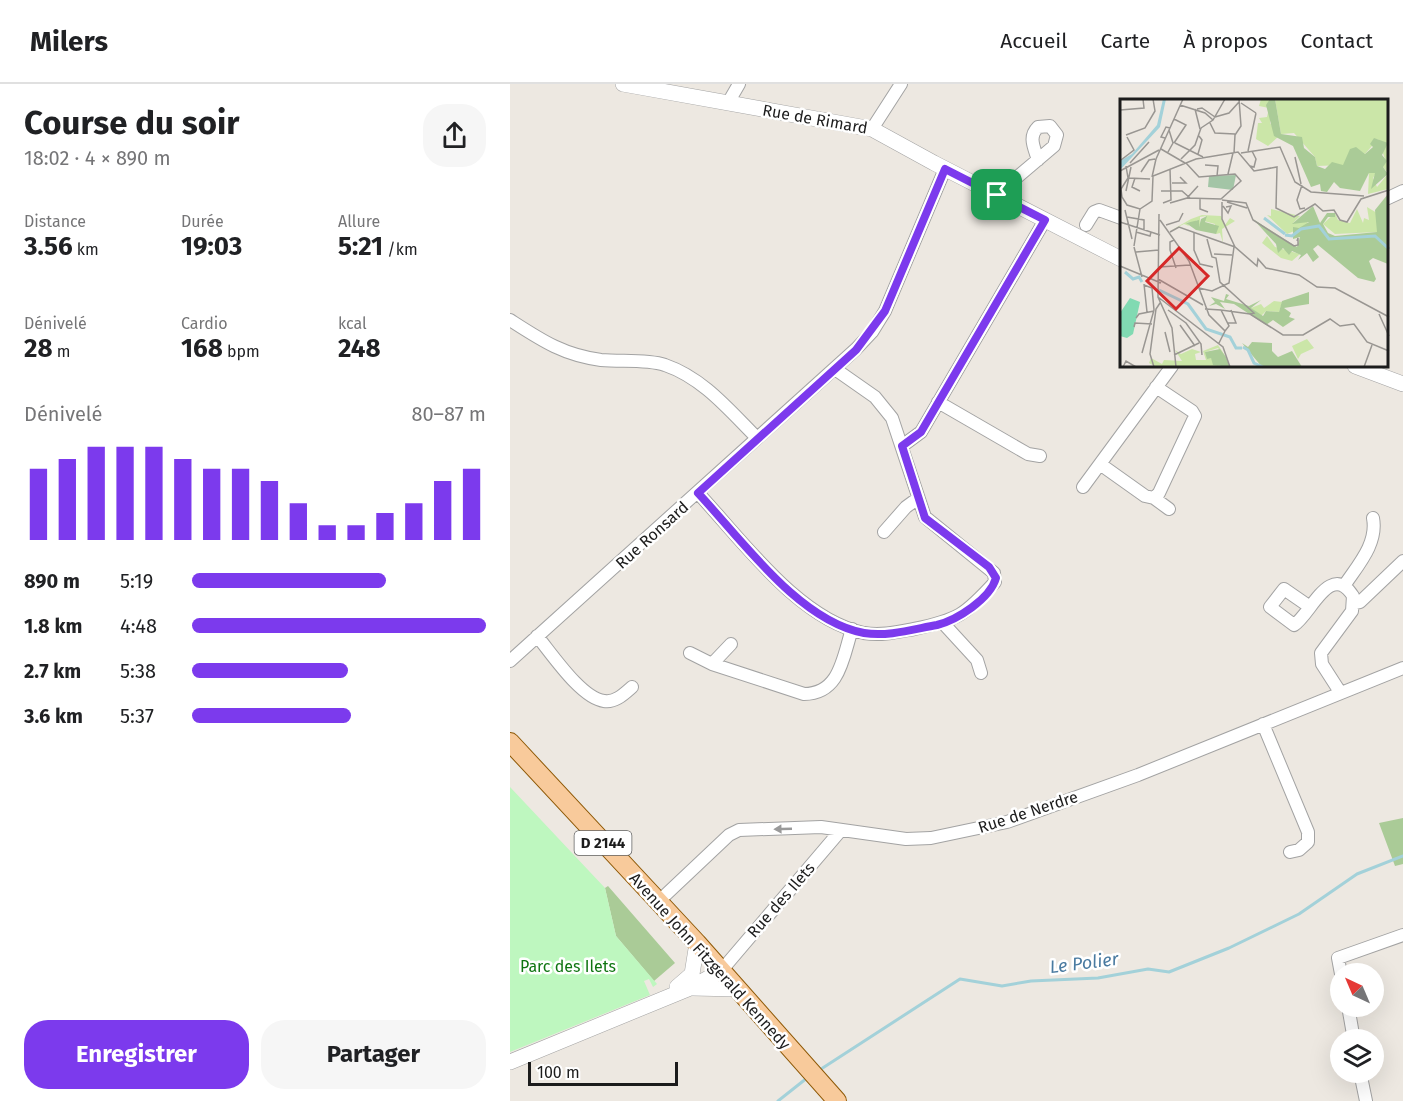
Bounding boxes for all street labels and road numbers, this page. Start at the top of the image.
street label: Rue de Rimard [761,100,869,138]
street label: Rue Ronsard [612,497,692,573]
street label: Rue de Nerdre [976,787,1080,837]
road number: D 2144 [574,831,632,855]
street label: Rue des Ilets [743,859,819,941]
street label: Avenue John Fitzgerald Kennedy [626,869,794,1053]

